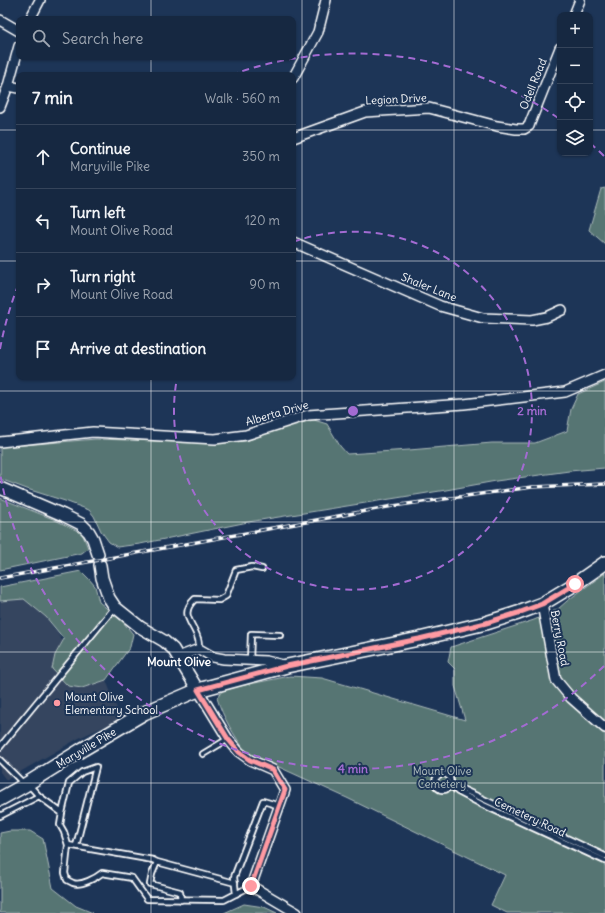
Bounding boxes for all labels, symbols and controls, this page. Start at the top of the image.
map controls [557,12,593,156]
button: + [557,12,593,48]
search box [16,16,296,60]
icon: search [30,27,52,49]
text: Search here [62,29,143,48]
button: − [557,48,593,84]
street label: Odell Road [516,56,550,112]
button: locate [557,84,593,120]
text: 7 min [32,87,73,109]
text: Walk · 560 m [205,90,280,107]
street label: Legion Drive [365,90,427,108]
button: layers [557,120,593,156]
text: Continue [70,139,131,158]
icon: ahead [32,146,54,168]
text: 350 m [242,148,280,165]
text: Maryville Pike [70,158,150,175]
text: Turn left [70,203,125,222]
icon: left [32,210,54,232]
text: 120 m [245,212,280,229]
text: Mount Olive Road [70,222,173,239]
text: Turn right [70,267,135,286]
street label: Shaler Lane [399,270,459,305]
icon: right [32,274,54,296]
text: 90 m [249,276,280,293]
text: Mount Olive Road [70,286,173,303]
icon: arrive [32,338,54,360]
text: Arrive at destination [70,339,206,358]
street label: Alberta Drive [244,397,310,429]
text: 2 min [517,403,547,418]
centre of rings [346,404,360,418]
route start [566,575,584,593]
street label: Berry Road [548,609,572,668]
district label: Mount Olive [147,654,212,669]
place label: Mount Olive Elementary School [65,690,158,717]
marker: Mount Olive Elementary School [52,698,62,708]
street label: Maryville Pike [53,725,119,771]
text: 4 min [338,761,368,776]
park label: Mount Olive Cemetery [413,764,471,791]
street label: Cemetery Road [492,794,568,840]
route end [242,877,260,895]

